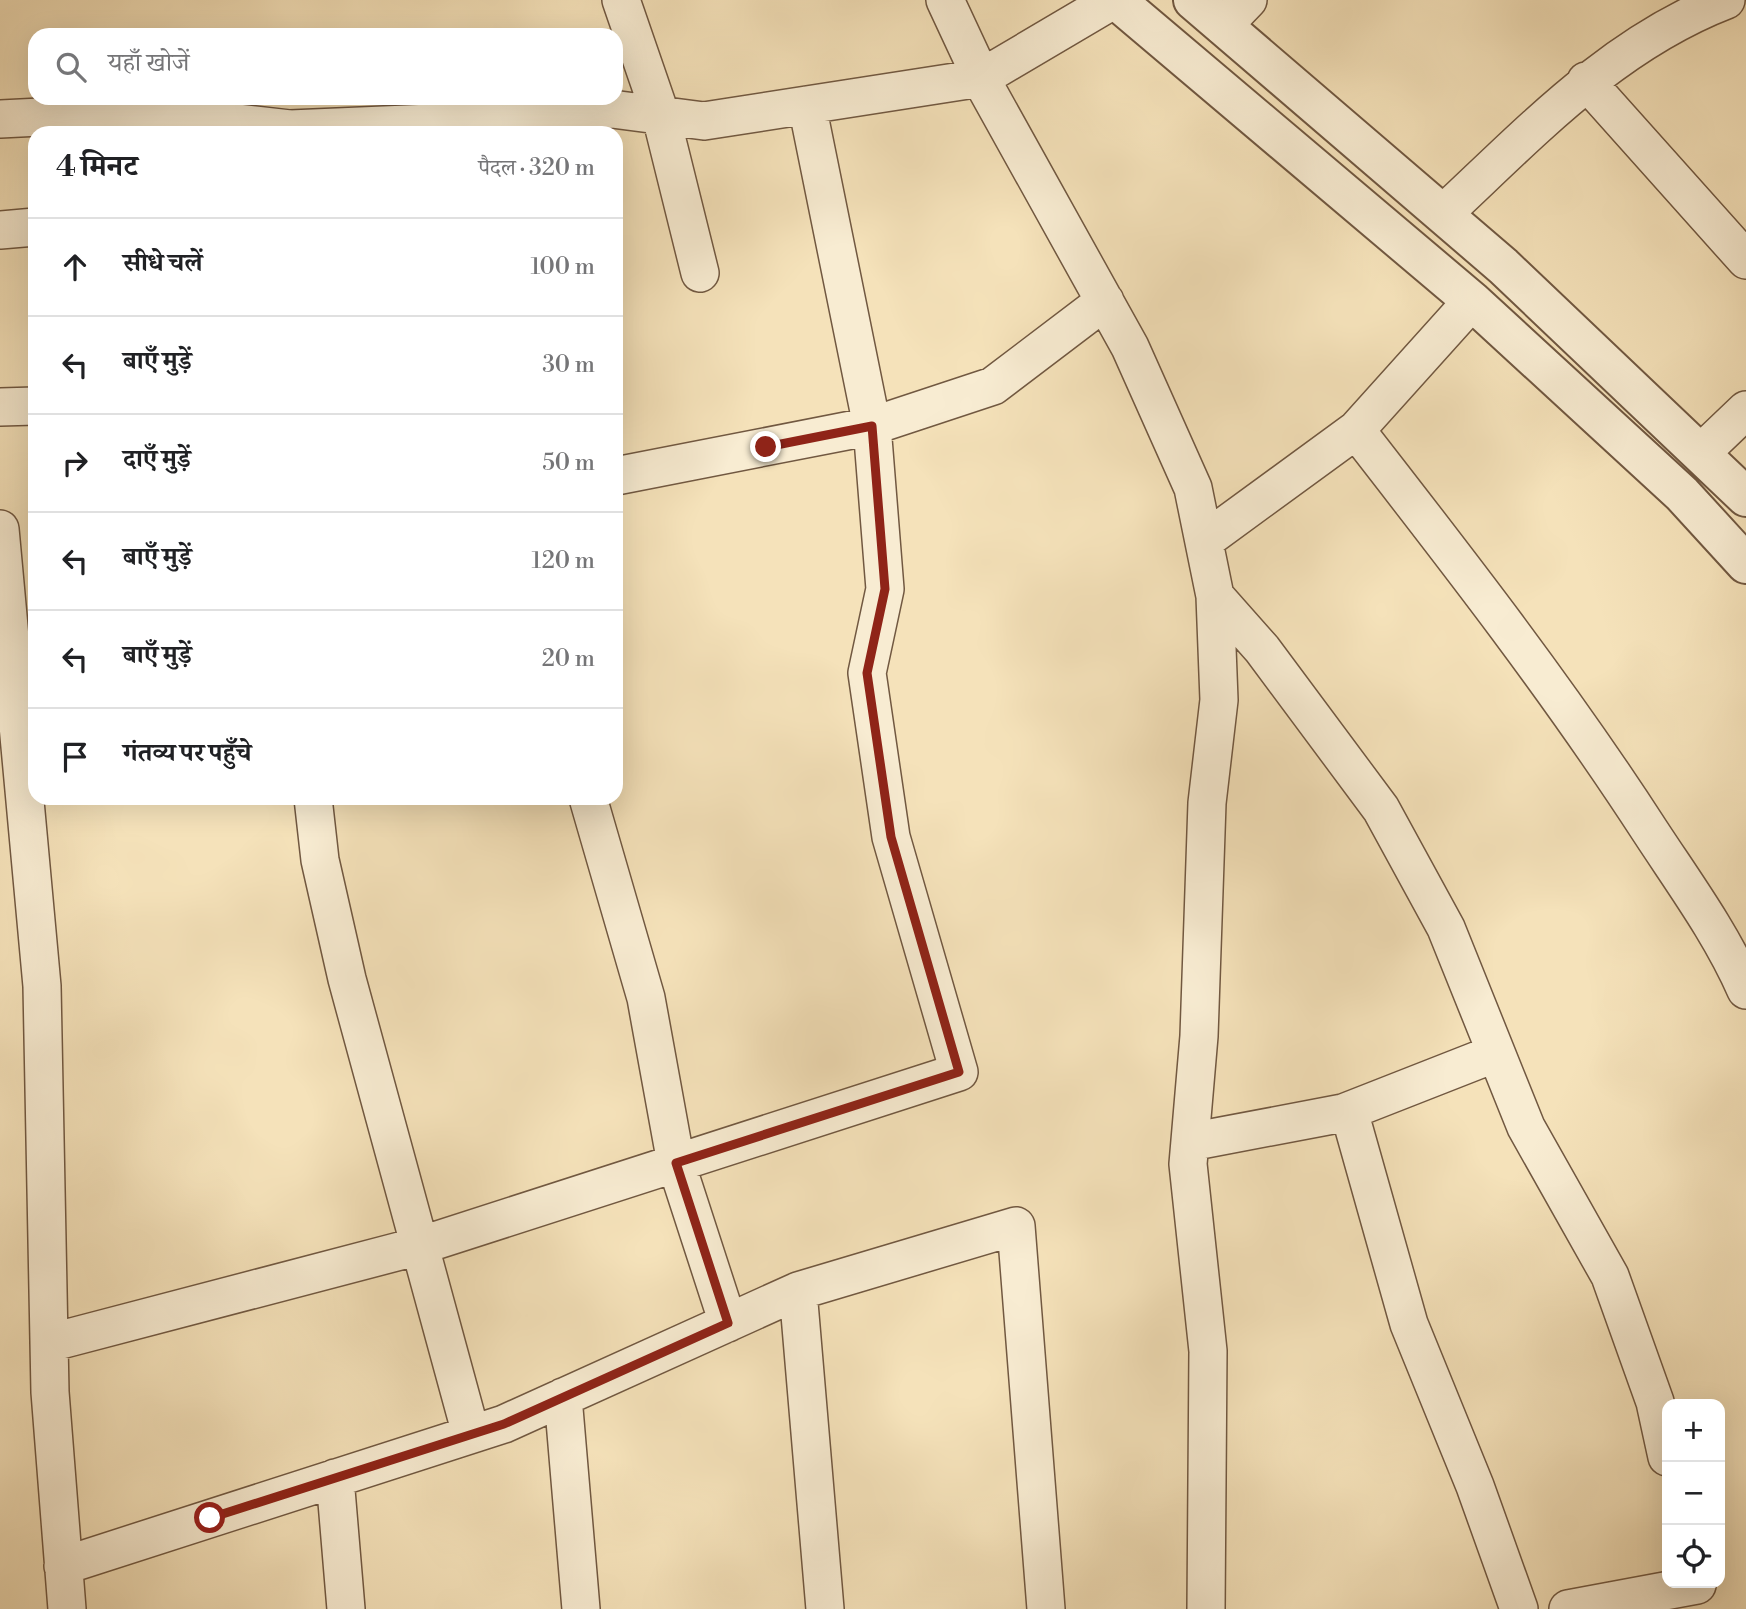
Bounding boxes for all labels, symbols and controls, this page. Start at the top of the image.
search box [28,28,623,105]
text: यहाँ खोजें [108,47,189,79]
icon: search [52,48,90,86]
text: 4 मिनट [56,148,138,186]
text: पैदल · 320 m [478,154,595,182]
text: सीधे चलें [123,247,203,279]
icon: ahead [56,248,94,286]
text: 100 m [530,253,595,281]
text: बाएँ मुड़ें [123,345,192,377]
icon: left [56,346,94,384]
text: 30 m [542,351,595,379]
route end [750,431,781,462]
text: दाएँ मुड़ें [123,443,191,475]
icon: right [56,444,94,482]
text: 50 m [542,449,595,477]
text: बाएँ मुड़ें [123,541,192,573]
icon: left [56,542,94,580]
text: 120 m [531,547,595,575]
text: बाएँ मुड़ें [123,639,192,671]
icon: left [56,640,94,678]
text: 20 m [542,645,595,673]
text: गंतव्य पर पहुँचे [123,737,252,769]
icon: arrive [56,738,94,776]
map controls [1662,1399,1725,1588]
button: + [1662,1399,1725,1462]
button: − [1662,1462,1725,1525]
route start [194,1502,225,1533]
button: locate [1662,1525,1725,1588]

